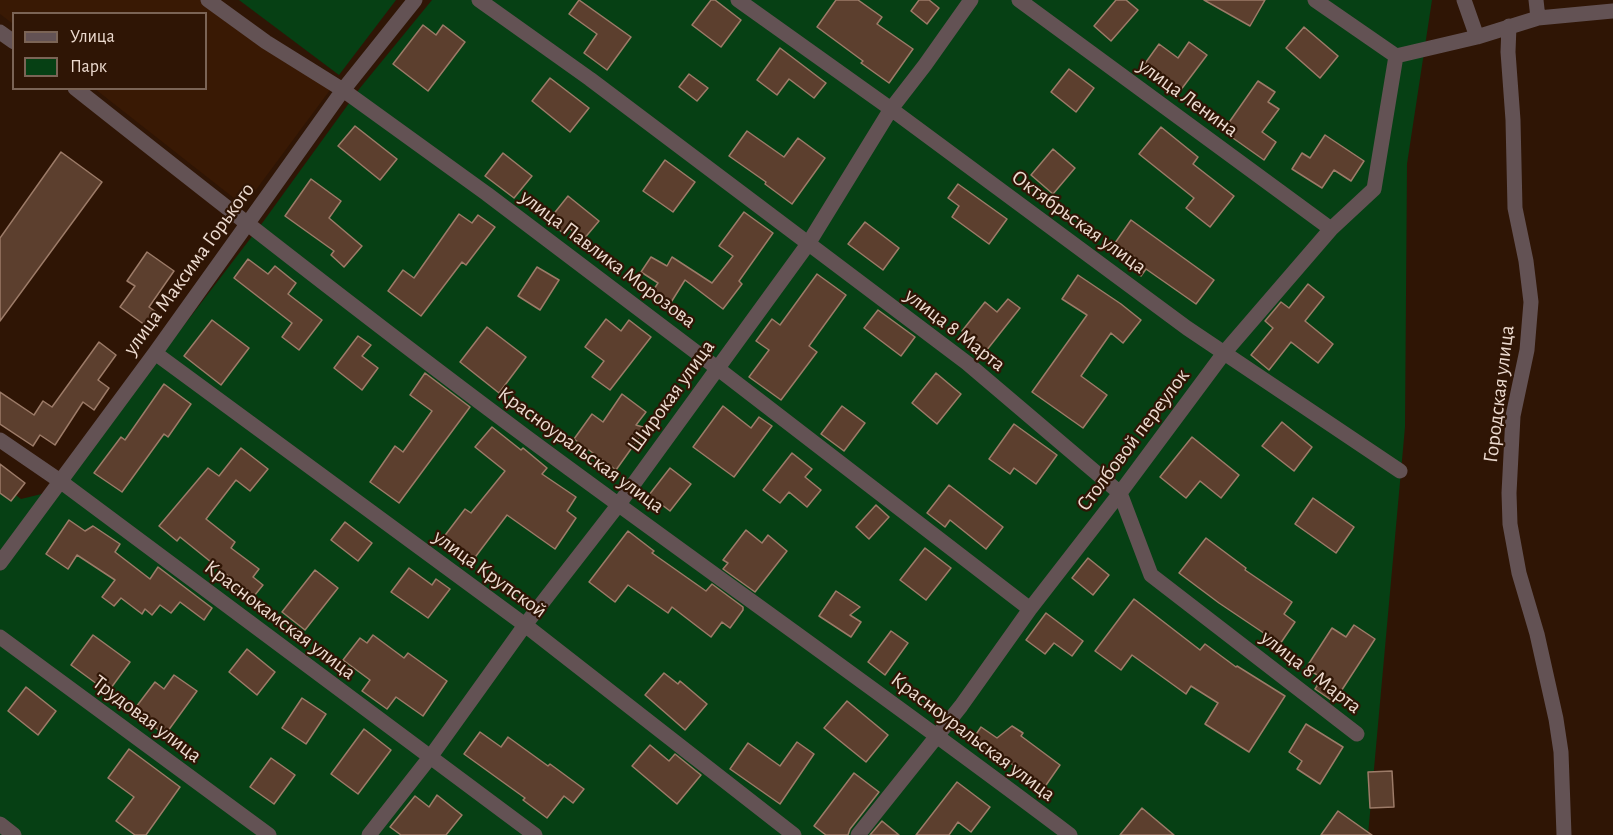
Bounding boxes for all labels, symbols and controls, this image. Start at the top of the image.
legend [12,12,207,90]
text: Улица [70,28,115,46]
street label: улица Ленина [1133,53,1243,143]
text: Парк [70,58,107,76]
street label: Октябрьская улица [1007,165,1151,279]
street label: улица Максима Горького [118,178,260,360]
street label: улица Павлика Морозова [515,184,701,334]
street label: улица 8 Марта [900,283,1010,377]
street label: Городская улица [1478,324,1520,464]
street label: Широкая улица [622,335,720,457]
street label: Столбовой переулок [1071,364,1195,516]
street label: Красноуральская улица [493,381,669,519]
street label: улица Крупской [428,524,552,624]
street label: Краснокамская улица [199,555,361,685]
street label: улица 8 Марта [1256,625,1366,719]
street label: Красноуральская улица [886,667,1060,807]
street label: Трудовая улица [87,670,207,768]

